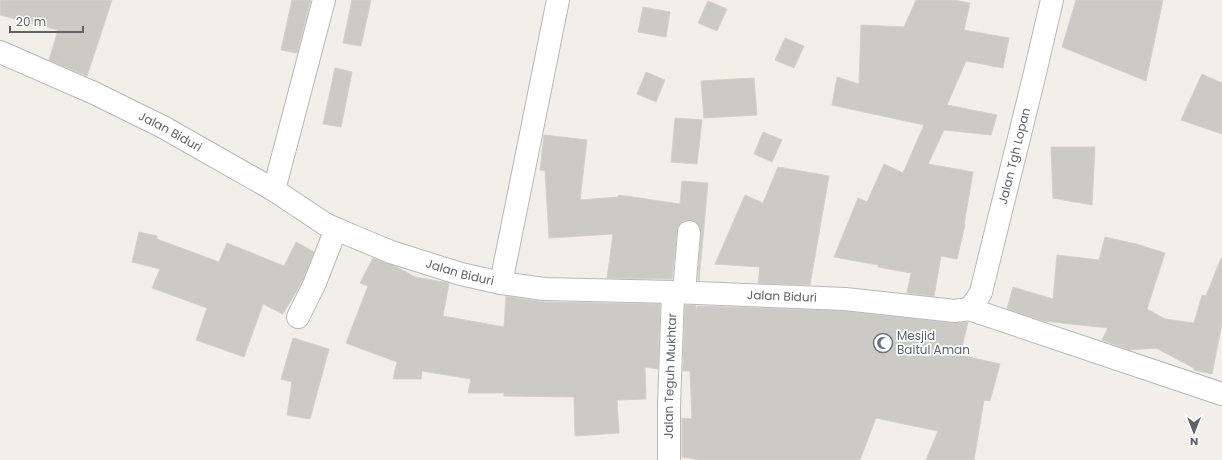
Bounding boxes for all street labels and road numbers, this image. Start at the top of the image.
street label: Jalan Tgh Lopan [994,106,1034,206]
street label: Jalan Biduri [136,107,205,155]
street label: Jalan Biduri [424,254,496,289]
street label: Jalan Biduri [747,286,817,306]
street label: Jalan Teguh Mukhtar [660,312,680,439]

